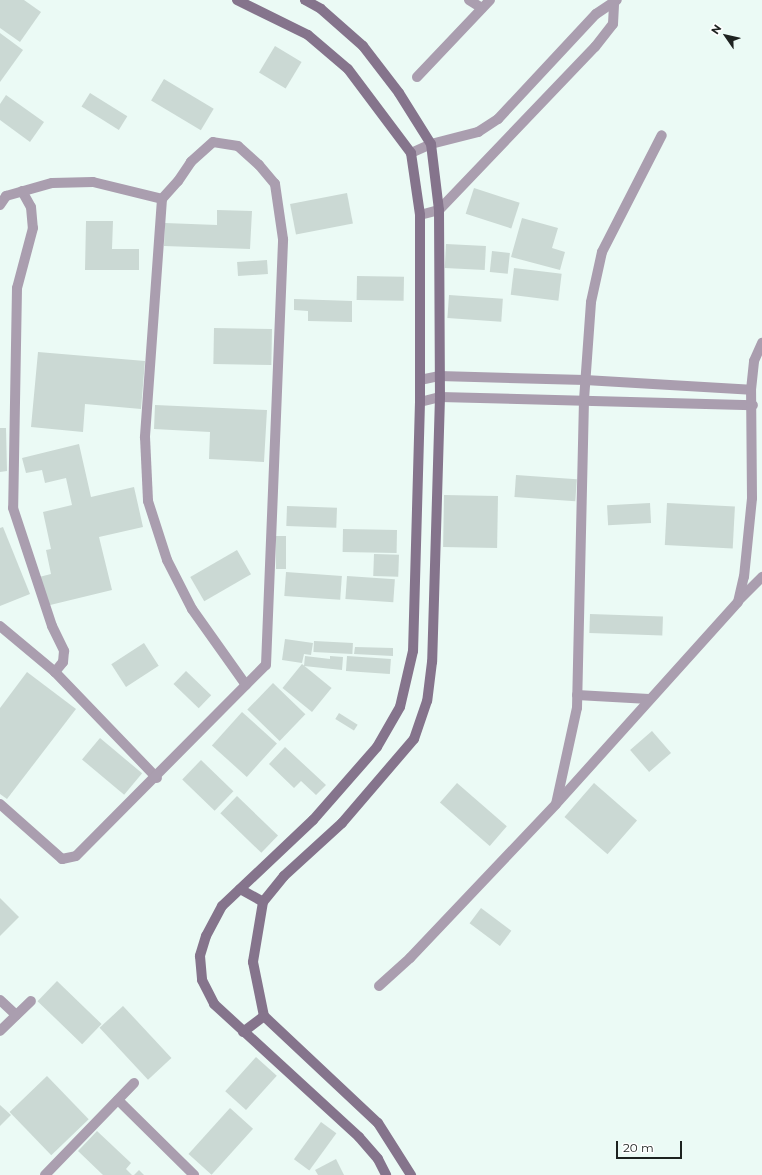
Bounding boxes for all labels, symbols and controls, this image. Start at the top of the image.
north arrow [706,16,746,56]
text: N [708,22,724,37]
scale bar [618,1133,684,1159]
text: 20 m [623,1140,654,1155]

